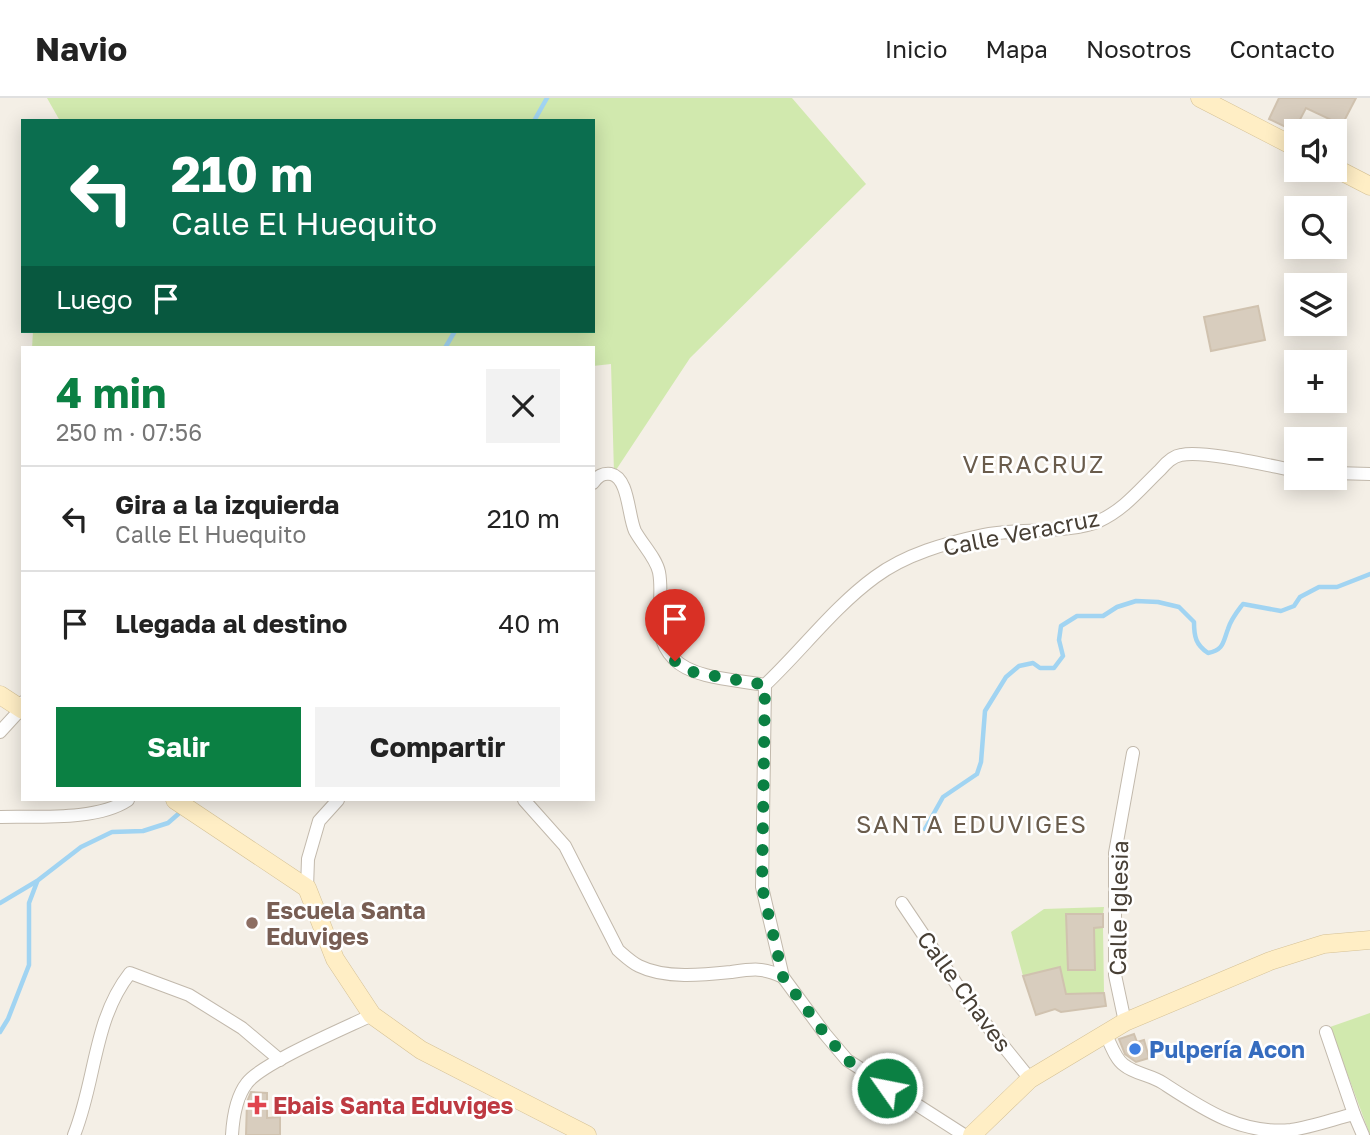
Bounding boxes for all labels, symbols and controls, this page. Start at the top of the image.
text: Navio [35,29,127,68]
text: Inicio [885,34,947,63]
text: Mapa [985,34,1048,63]
text: Nosotros [1086,34,1192,63]
text: Contacto [1230,34,1335,63]
map controls [1284,119,1347,490]
button: sound [1284,119,1347,182]
text: 210 m [171,144,313,203]
icon: left [56,147,147,238]
button: search [1284,196,1347,259]
text: Calle El Huequito [171,204,437,242]
button: layers [1284,273,1347,336]
icon: arrive [147,280,185,318]
text: Luego [56,284,133,315]
button: + [1284,350,1347,413]
text: 4 min [56,367,166,417]
button: close [486,369,560,443]
text: 250 m · 07:56 [56,418,202,446]
button: − [1284,427,1347,490]
district label: VERACRUZ [963,449,1105,478]
text: Gira a la izquierda [115,489,339,520]
icon: left [56,500,94,538]
text: 210 m [487,503,560,534]
street label: Calle Veracruz [941,503,1101,561]
text: Calle El Huequito [115,520,306,548]
pin [645,589,705,661]
icon: arrive [656,600,694,638]
icon: arrive [56,605,94,643]
text: Llegada al destino [115,608,347,639]
text: 40 m [499,608,560,639]
button: Salir [56,707,301,787]
button: Compartir [315,707,560,787]
district label: SANTA EDUVIGES [856,809,1088,838]
street label: Calle Iglesia [1103,840,1133,976]
place label: Escuela Santa Eduviges [266,896,426,950]
marker: Escuela Santa Eduviges [244,915,260,931]
street label: Calle Chaves [912,925,1018,1057]
place label: Pulpería Acon [1149,1035,1305,1063]
marker: Pulpería Acon [1127,1041,1143,1057]
position arrow [850,1051,924,1125]
place label: Ebais Santa Eduviges [273,1091,514,1119]
marker: Ebais Santa Eduviges [247,1095,267,1115]

